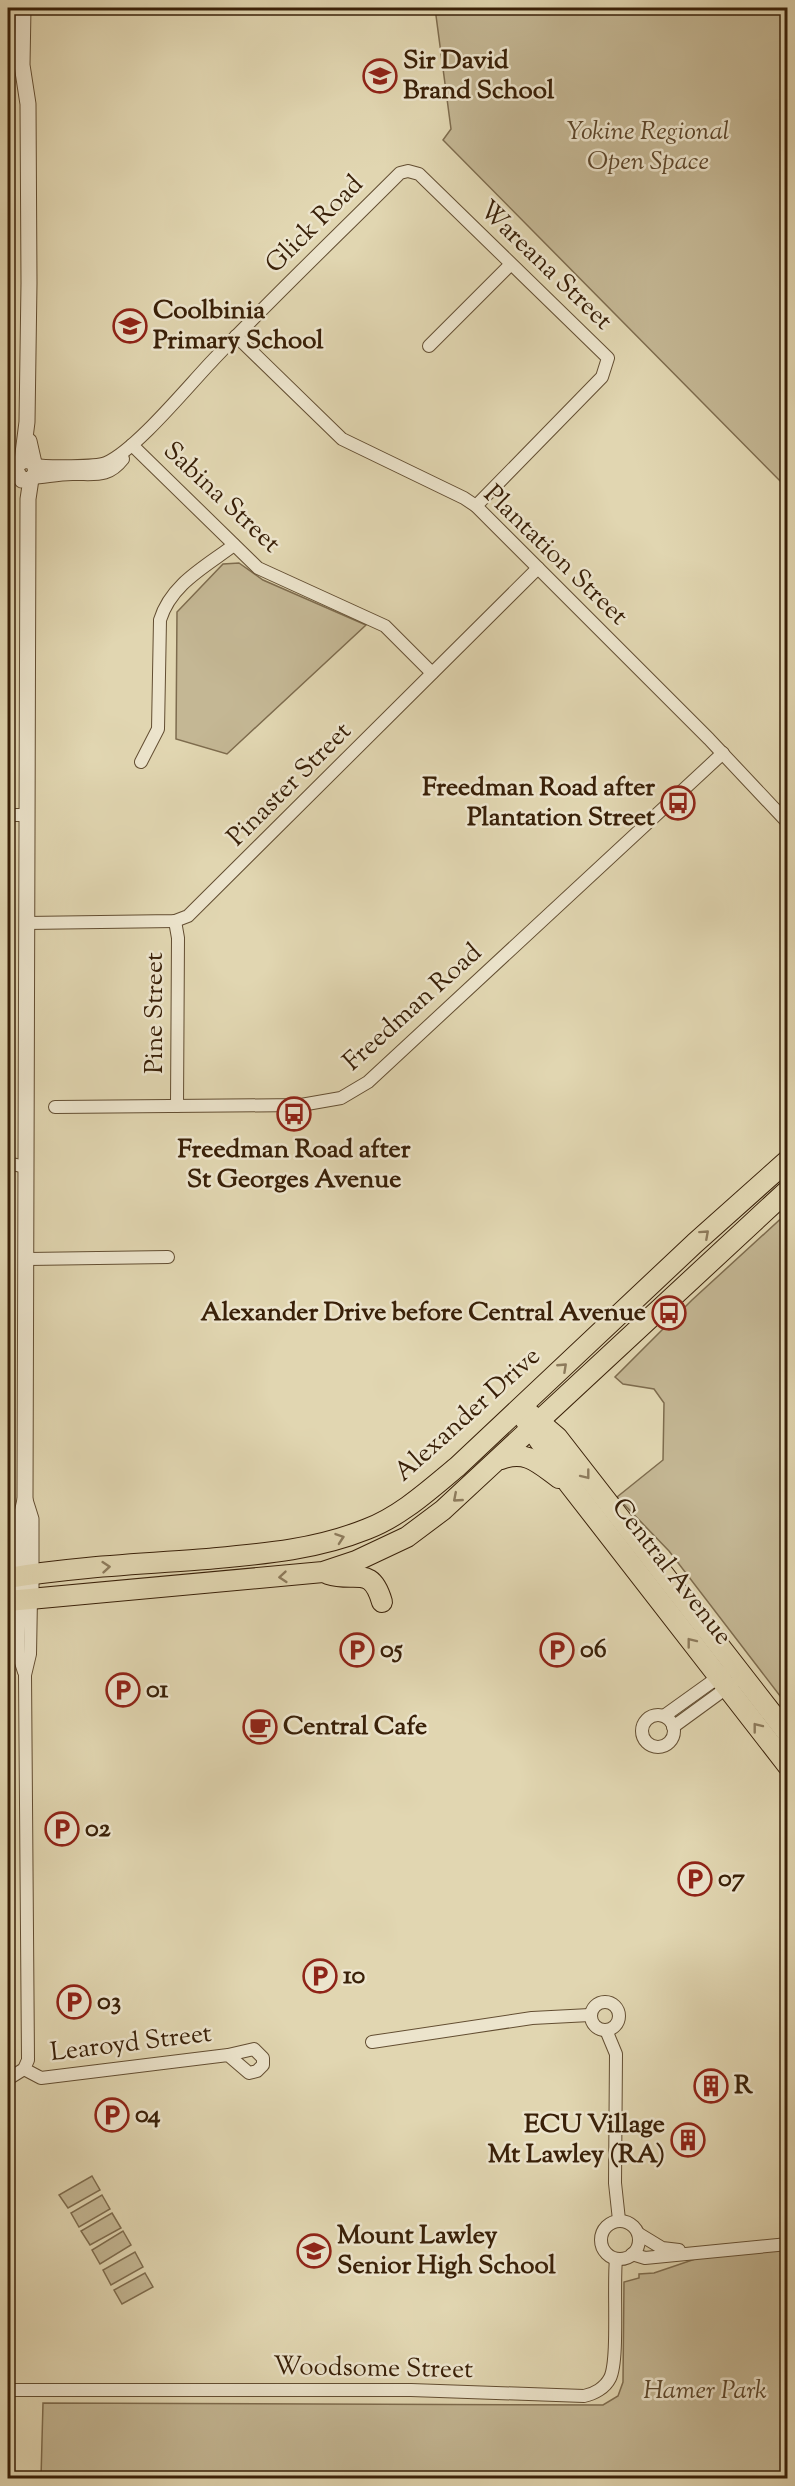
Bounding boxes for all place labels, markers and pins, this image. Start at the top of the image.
place label: Sir David Brand School [403,43,555,110]
school or university icon: Sir David Brand School [362,58,398,94]
place label: Coolbinia Primary School [153,293,324,360]
school or university icon: Coolbinia Primary School [112,308,148,344]
place label: Freedman Road after Plantation Street [422,770,655,837]
bus stop icon: Freedman Road after Plantation Street [660,785,696,821]
bus stop icon: Freedman Road after St Georges Avenue [276,1096,312,1132]
place label: Freedman Road after St Georges Avenue [178,1132,411,1199]
place label: Alexander Drive before Central Avenue [201,1295,646,1332]
bus stop icon: Alexander Drive before Central Avenue [651,1295,687,1331]
parking icon: 05 [339,1632,375,1668]
place label: 05 [380,1632,403,1669]
parking icon: 06 [539,1632,575,1668]
place label: 06 [580,1632,607,1669]
parking icon: 01 [105,1672,141,1708]
place label: 01 [146,1672,168,1709]
cafe icon: Central Cafe [242,1709,278,1745]
place label: Central Cafe [283,1709,427,1746]
parking icon: 02 [44,1811,80,1847]
place label: 02 [85,1811,111,1848]
parking icon: 07 [677,1861,713,1897]
place label: 07 [718,1861,745,1898]
parking icon: 10 [302,1958,338,1994]
place label: 10 [343,1958,366,1995]
parking icon: 03 [56,1984,92,2020]
place label: 03 [97,1984,121,2021]
building icon: R [693,2068,729,2104]
place label: R [734,2068,753,2105]
parking icon: 04 [94,2097,130,2133]
place label: 04 [135,2097,161,2134]
place label: ECU Village Mt Lawley (RA) [488,2107,665,2174]
building icon: ECU Village Mt Lawley (RA) [670,2122,706,2158]
place label: Mount Lawley Senior High School [337,2218,556,2285]
school or university icon: Mount Lawley Senior High School [296,2233,332,2269]

